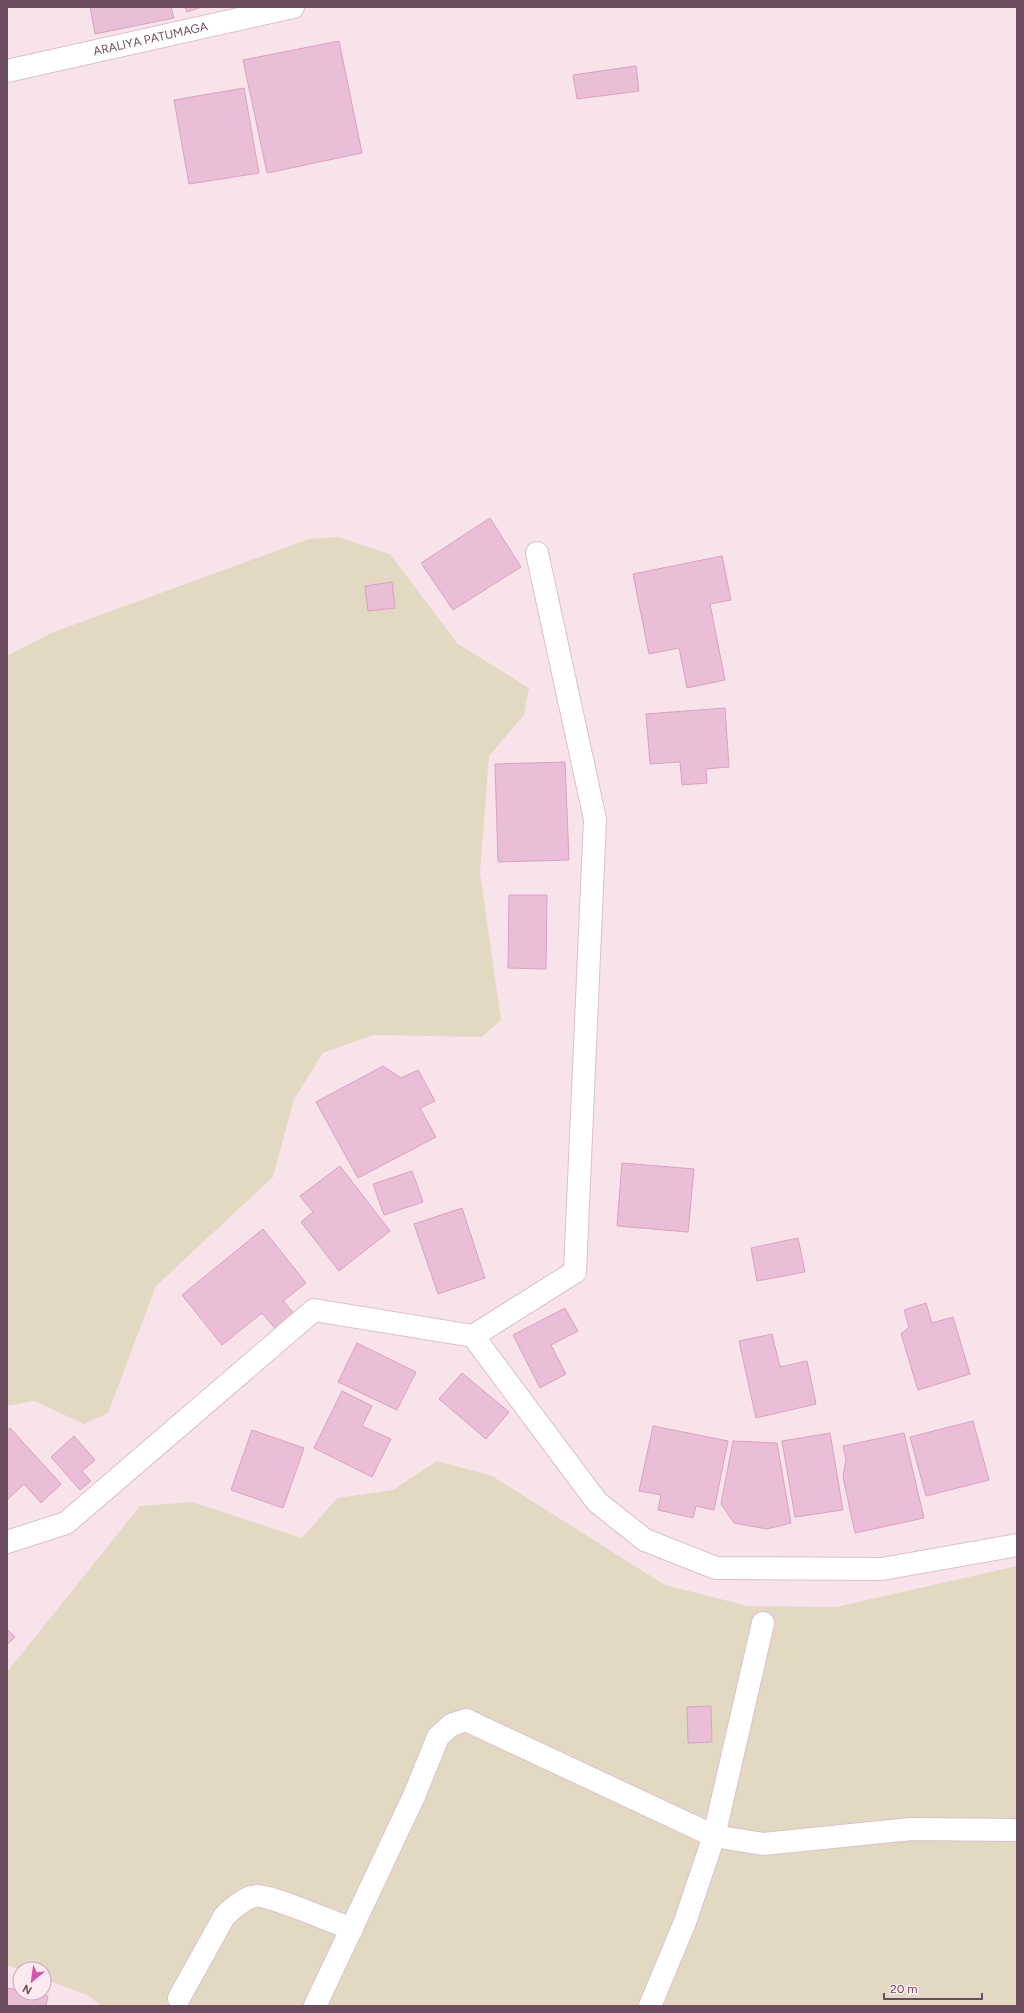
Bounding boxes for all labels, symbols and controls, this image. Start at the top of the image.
street label: ARALIYA PATUMAGA [92,19,209,58]
north arrow [12,1961,52,2001]
scale bar [884,1975,982,2001]
text: N [21,1982,34,1997]
text: 20 m [890,1982,918,1996]

